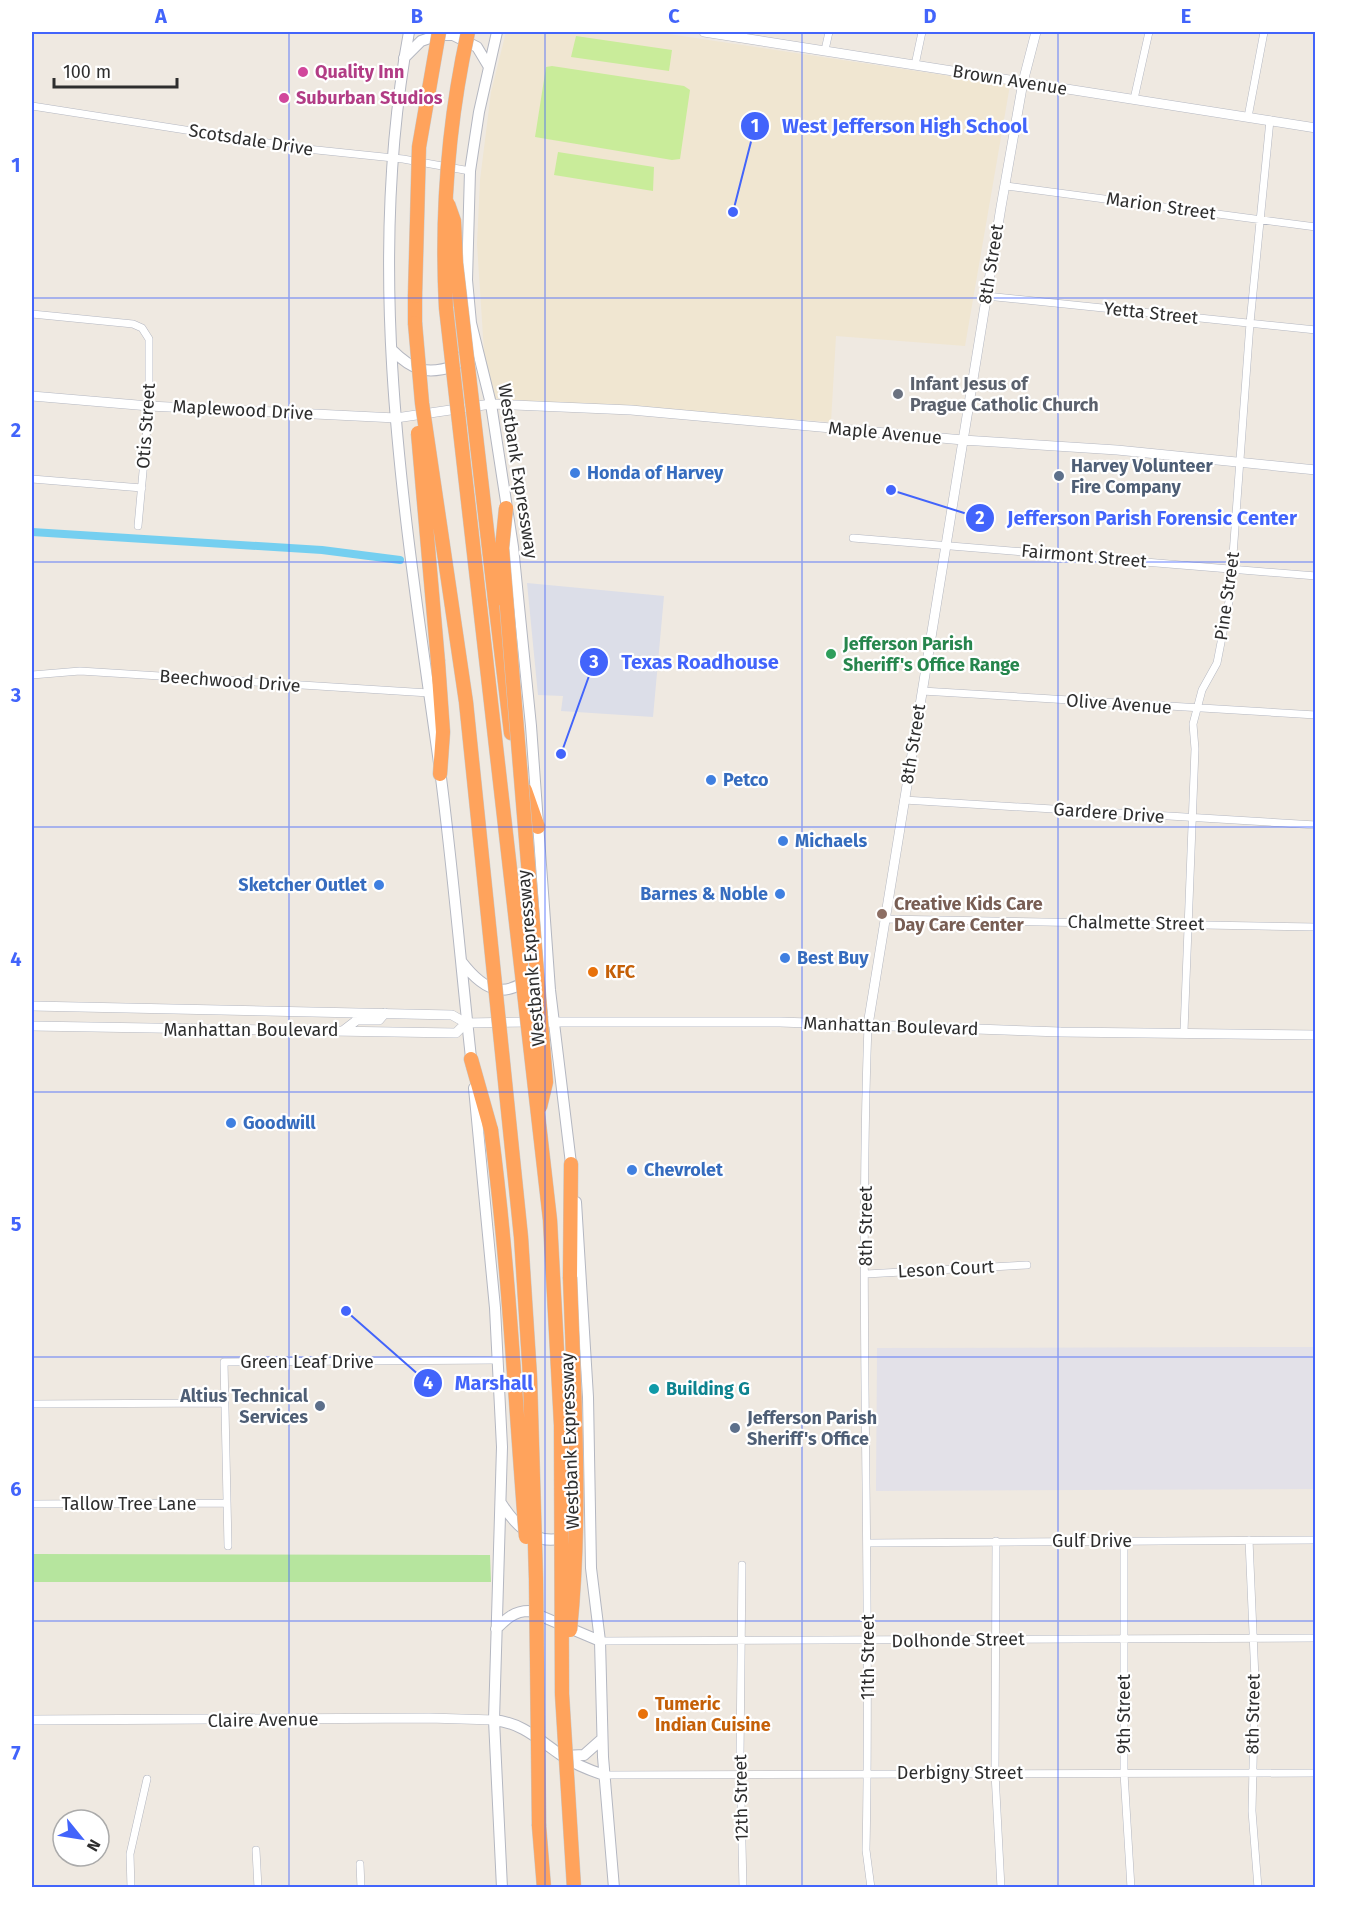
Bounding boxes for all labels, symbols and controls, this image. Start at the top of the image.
text: A [154,4,168,28]
text: B [411,4,423,28]
text: C [668,4,680,28]
text: D [923,4,937,28]
text: E [1181,4,1191,28]
scale bar [54,51,177,89]
street label: Brown Avenue [951,60,1069,100]
text: 100 m [63,61,111,83]
place label: Quality Inn [315,61,404,83]
marker: Quality Inn [296,65,310,79]
place label: Suburban Studios [296,87,443,109]
marker: Suburban Studios [277,91,291,105]
callout: West Jefferson High School [740,107,1040,145]
text: West Jefferson High School [782,114,1028,138]
text: 1 [751,115,759,137]
street label: Scotsdale Drive [187,119,315,161]
text: 1 [11,153,21,177]
street label: Marion Street [1105,187,1218,225]
street label: 8th Street [974,222,1008,306]
street label: Yetta Street [1103,297,1200,329]
place label: Infant Jesus of Prague Catholic Church [910,373,1099,416]
street label: Otis Street [132,382,160,470]
street label: Westbank Expressway [493,382,543,560]
marker: Infant Jesus of Prague Catholic Church [891,387,905,401]
street label: Maplewood Drive [172,395,314,425]
street label: Maple Avenue [827,417,943,449]
text: 2 [11,418,21,442]
place label: Harvey Volunteer Fire Company [1071,455,1213,498]
place label: Honda of Harvey [587,462,724,484]
marker: Honda of Harvey [568,466,582,480]
marker: Harvey Volunteer Fire Company [1052,469,1066,483]
callout: Jefferson Parish Forensic Center [965,499,1308,537]
text: Jefferson Parish Forensic Center [1006,506,1298,530]
text: 2 [975,507,985,529]
street label: Fairmont Street [1020,540,1148,572]
street label: Pine Street [1210,550,1244,642]
place label: Jefferson Parish Sheriff's Office Range [842,633,1020,676]
callout: Texas Roadhouse [579,643,791,681]
marker: Jefferson Parish Sheriff's Office Range [824,647,838,661]
text: Texas Roadhouse [621,650,779,674]
text: 3 [588,651,599,673]
street label: Beechwood Drive [159,665,301,697]
text: 3 [10,683,21,707]
street label: Olive Avenue [1065,689,1173,719]
street label: 8th Street [896,702,930,786]
place label: Petco [723,769,769,791]
marker: Petco [704,773,718,787]
street label: Gardere Drive [1053,798,1165,828]
place label: Michaels [795,830,867,852]
marker: Michaels [776,834,790,848]
street label: Westbank Expressway [512,869,550,1047]
place label: Sketcher Outlet [238,874,368,896]
marker: Sketcher Outlet [372,878,386,892]
place label: Barnes & Noble [640,883,768,905]
marker: Barnes & Noble [773,887,787,901]
place label: Creative Kids Care Day Care Center [894,893,1043,936]
marker: Creative Kids Care Day Care Center [875,907,889,921]
street label: Chalmette Street [1067,911,1205,935]
text: 4 [10,947,22,971]
place label: Best Buy [797,947,869,969]
marker: Best Buy [778,951,792,965]
place label: KFC [605,961,636,983]
marker: KFC [586,965,600,979]
street label: Manhattan Boulevard [803,1012,979,1040]
street label: Manhattan Boulevard [163,1019,339,1041]
place label: Goodwill [243,1112,316,1134]
marker: Goodwill [224,1116,238,1130]
place label: Chevrolet [644,1159,724,1181]
marker: Chevrolet [625,1163,639,1177]
street label: 8th Street [855,1185,877,1266]
text: 5 [11,1212,22,1236]
street label: Leson Court [897,1255,995,1283]
street label: Green Leaf Drive [240,1351,374,1373]
street label: Westbank Expressway [556,1352,584,1530]
callout: Marshall [413,1364,545,1402]
text: Marshall [455,1371,533,1395]
text: 4 [423,1372,433,1394]
place label: Building G [666,1378,750,1400]
marker: Building G [647,1382,661,1396]
place label: Altius Technical Services [179,1385,309,1428]
marker: Altius Technical Services [313,1399,327,1413]
place label: Jefferson Parish Sheriff's Office [746,1407,877,1450]
marker: Jefferson Parish Sheriff's Office [728,1421,742,1435]
text: 6 [10,1477,22,1501]
street label: Tallow Tree Lane [61,1493,197,1515]
street label: Gulf Drive [1052,1530,1132,1552]
street label: 11th Street [857,1614,879,1700]
street label: Dolhonde Street [891,1628,1025,1652]
street label: 9th Street [1113,1673,1135,1754]
street label: 8th Street [1241,1673,1265,1754]
place label: Tumeric Indian Cuisine [655,1693,771,1736]
marker: Tumeric Indian Cuisine [636,1707,650,1721]
street label: Claire Avenue [207,1708,319,1732]
text: 7 [11,1741,21,1765]
street label: 12th Street [729,1754,753,1842]
street label: Derbigny Street [897,1762,1024,1784]
north arrow [51,1808,111,1868]
text: N [83,1836,104,1855]

